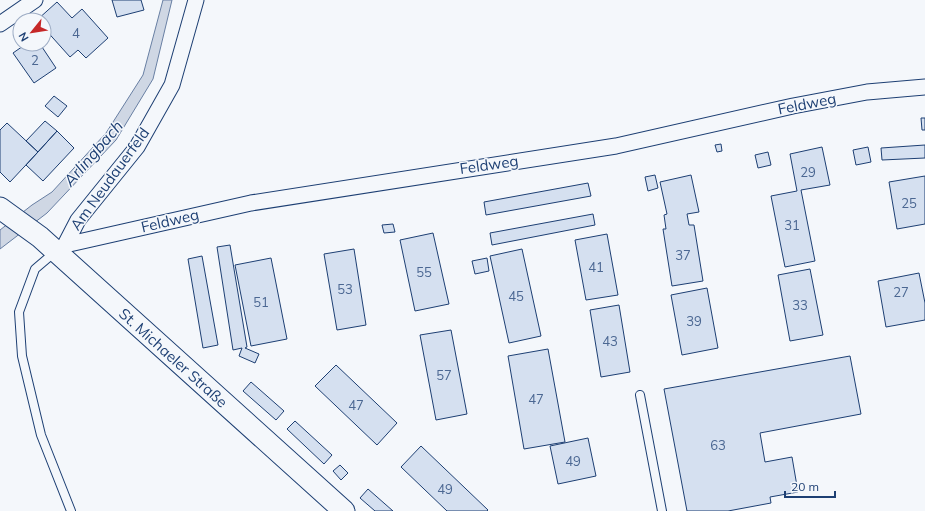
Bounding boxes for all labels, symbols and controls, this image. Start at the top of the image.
north arrow [12,12,52,52]
house number: 4 [72,25,80,41]
text: N [15,30,31,44]
house number: 2 [31,52,39,68]
street label: Feldweg [776,89,838,118]
water label: Arlingbach [58,116,127,191]
street label: Am Neudauerfeld [66,124,153,234]
street label: Feldweg [458,151,519,178]
house number: 29 [800,164,816,180]
house number: 25 [901,195,917,211]
street label: Feldweg [139,205,201,236]
house number: 31 [784,217,800,233]
house number: 37 [675,247,691,263]
house number: 41 [588,259,604,275]
house number: 55 [416,264,432,280]
house number: 53 [337,281,353,297]
house number: 27 [893,284,909,300]
house number: 45 [508,288,524,304]
house number: 51 [253,294,269,310]
house number: 33 [792,297,808,313]
street label: St. Michaeler Straße [115,304,232,411]
house number: 39 [686,313,702,329]
house number: 43 [602,333,618,349]
house number: 57 [436,367,452,383]
house number: 47 [528,391,544,407]
house number: 47 [348,397,364,413]
house number: 63 [710,437,726,453]
house number: 49 [565,453,581,469]
scale bar [785,473,835,499]
text: 20 m [791,479,819,494]
house number: 49 [437,481,453,497]

